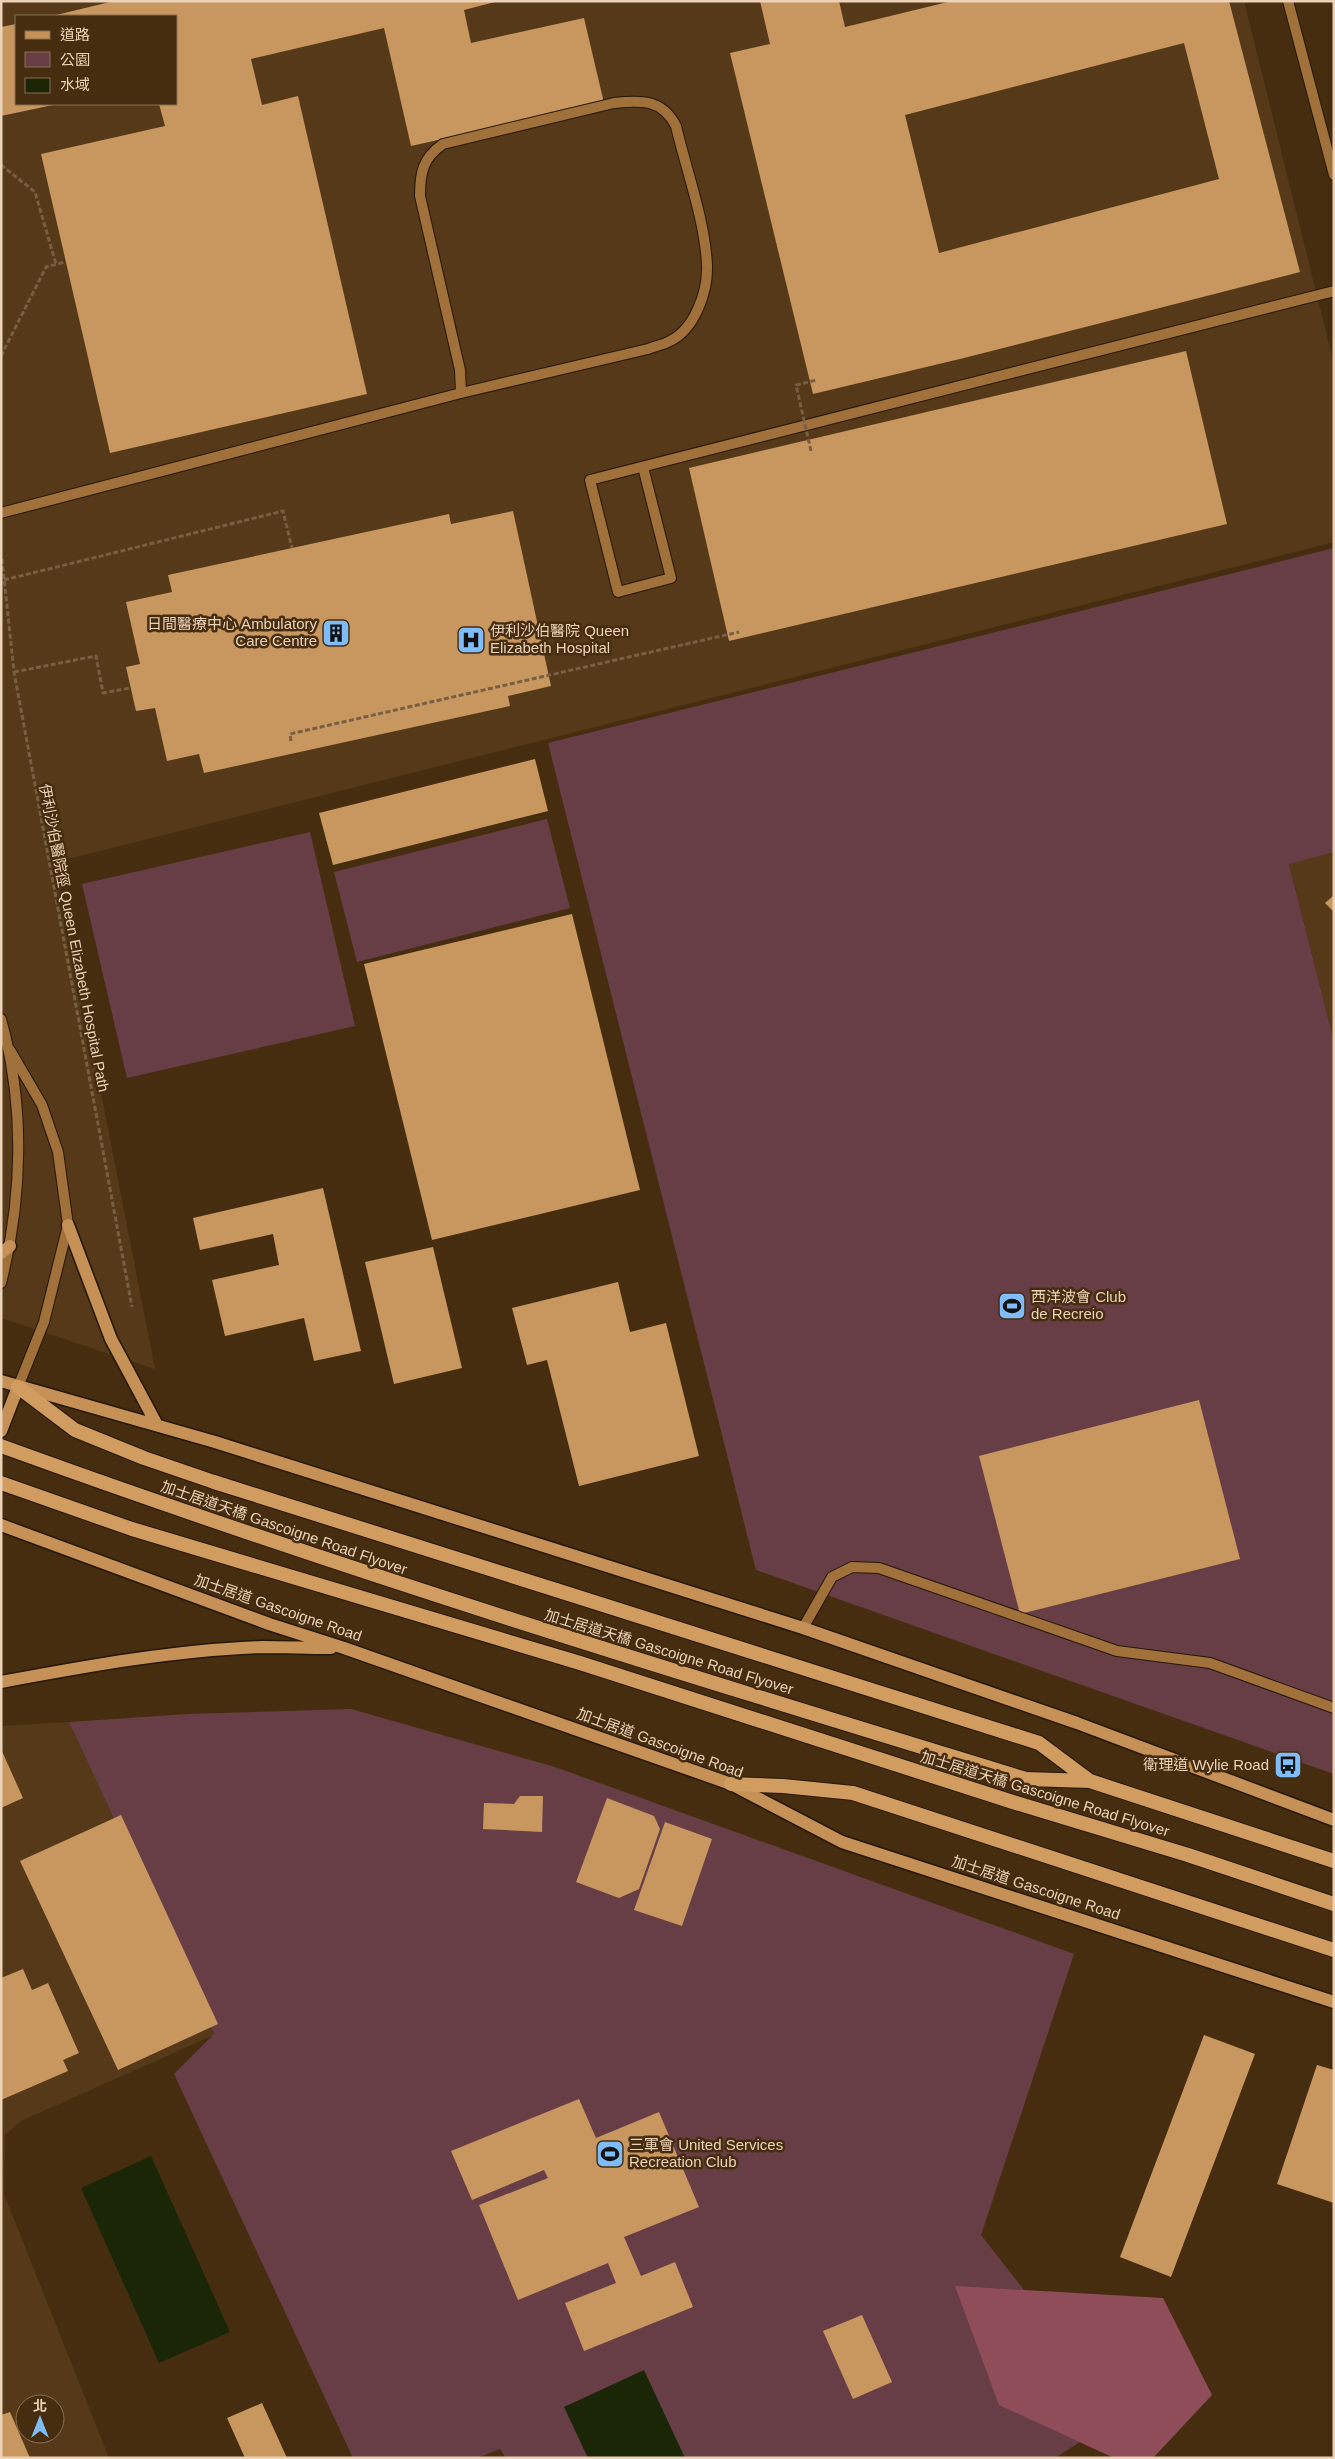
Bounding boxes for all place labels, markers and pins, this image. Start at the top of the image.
place label: 日間醫療中心 Ambulatory Care Centre [147,615,317,649]
building icon: 日間醫療中心 Ambulatory Care Centre [321,618,351,648]
place label: 伊利沙伯醫院 Queen Elizabeth Hospital [490,622,629,656]
hospital icon: 伊利沙伯醫院 Queen Elizabeth Hospital [456,625,486,655]
place label: 西洋波會 Club de Recreio [1031,1288,1126,1322]
sports icon: 西洋波會 Club de Recreio [997,1291,1027,1321]
bus stop icon: 衛理道 Wylie Road [1273,1750,1303,1780]
place label: 衛理道 Wylie Road [1143,1756,1269,1773]
place label: 三軍會 United Services Recreation Club [629,2136,783,2170]
sports icon: 三軍會 United Services Recreation Club [595,2139,625,2169]

